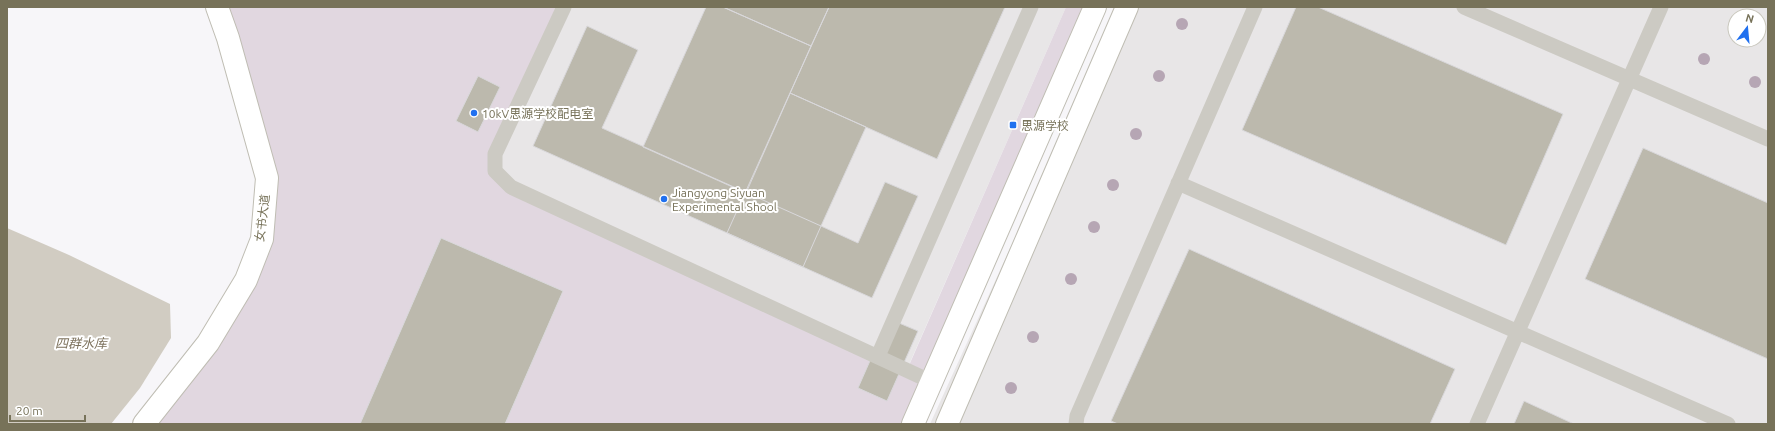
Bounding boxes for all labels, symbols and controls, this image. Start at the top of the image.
north arrow [1727,8,1767,48]
text: N [1744,11,1755,25]
place label: 10kV思源学校配电室 [482,107,593,120]
marker: 10kV思源学校配电室 [469,108,479,118]
place label: 思源学校 [1021,119,1069,132]
marker: 思源学校 [1008,120,1018,130]
place label: Jiangyong Siyuan Experimental Shool [672,186,777,213]
street label: 女书大道 [253,193,271,243]
marker: Jiangyong Siyuan Experimental Shool [659,194,669,204]
water label: 四群水库 [55,336,109,350]
scale bar [10,397,85,423]
text: 20 m [16,404,43,417]

